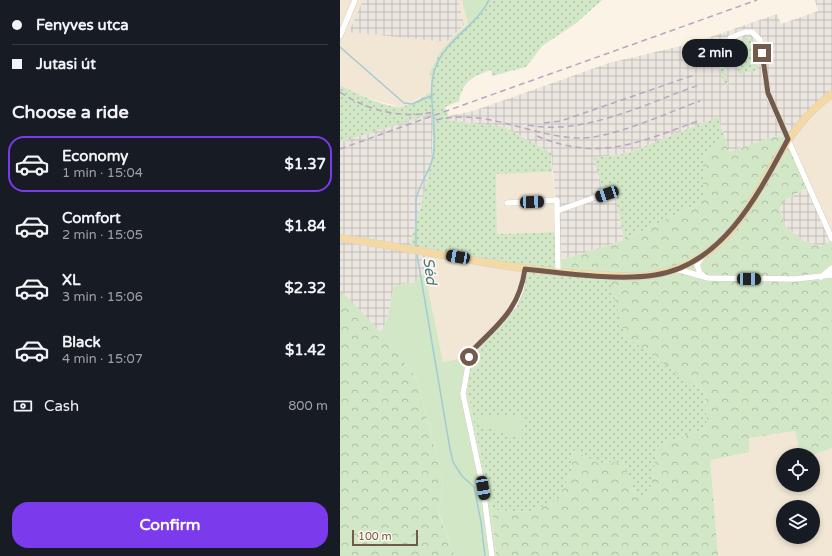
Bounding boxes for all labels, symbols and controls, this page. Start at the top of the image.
text: Fenyves utca [36,16,129,34]
callout: 2 min [682,39,748,67]
route end [753,44,771,62]
text: 2 min [698,45,732,61]
text: Jutasi út [36,55,96,73]
text: Choose a ride [12,101,129,123]
icon: car [14,146,50,182]
text: Economy [62,147,128,165]
text: $1.37 [285,155,326,173]
text: 1 min · 15:04 [62,165,143,181]
car [594,184,620,204]
car [520,196,544,208]
icon: car [14,208,50,244]
text: Comfort [62,209,121,227]
text: $1.84 [285,217,326,235]
text: 2 min · 15:05 [62,227,143,243]
car [445,249,471,265]
water label: Séd [419,256,441,287]
icon: car [14,270,50,306]
text: XL [62,271,81,289]
car [737,273,761,285]
text: $2.32 [285,279,326,297]
text: 3 min · 15:06 [62,289,143,305]
icon: car [14,332,50,368]
text: Black [62,333,101,351]
text: $1.42 [285,341,326,359]
route start [460,348,478,366]
text: 4 min · 15:07 [62,351,143,367]
icon: cash [12,395,34,417]
text: Cash [44,397,79,415]
text: 800 m [288,398,328,414]
map controls [776,448,820,544]
button: locate [776,448,820,492]
car [475,475,491,501]
button: layers [776,500,820,544]
button: Confirm [12,502,328,548]
scale bar [352,528,418,547]
text: 100 m [358,530,392,543]

